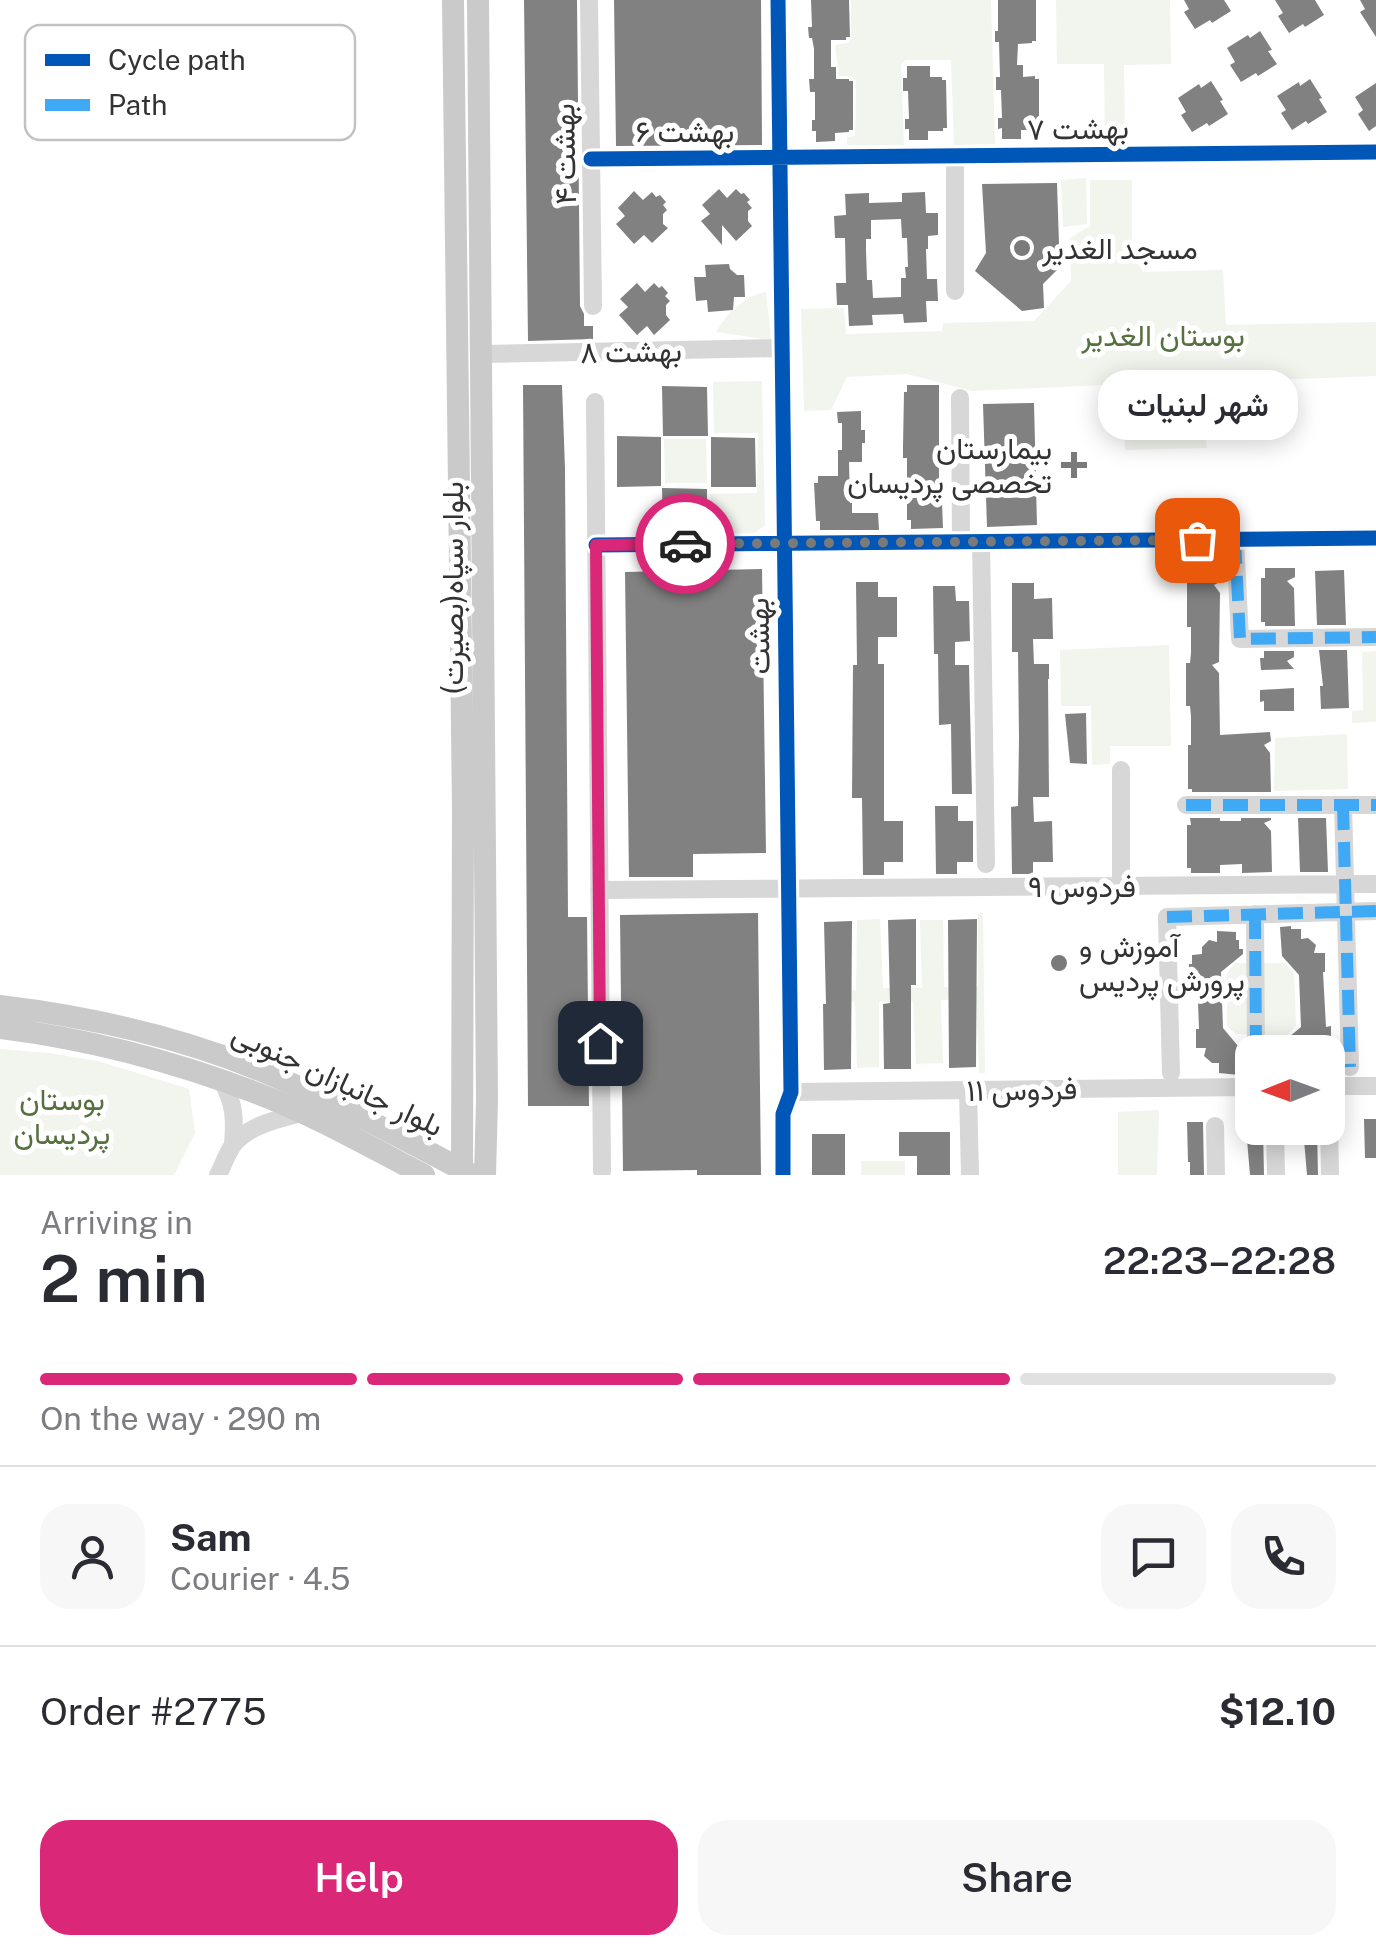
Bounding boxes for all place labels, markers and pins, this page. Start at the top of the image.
place label: مسجد الغدیر [1041,230,1198,267]
marker: مسجد الغدیر [1011,237,1033,259]
callout: شهر لبنیات [1097,370,1297,440]
place label: بیمارستان تخصصی پردیسان [847,430,1052,503]
marker: بیمارستان تخصصی پردیسان [1061,452,1087,478]
pin [1155,498,1240,583]
place label: آموزش و پرورش پردیس [1079,928,1245,1001]
marker: آموزش و پرورش پردیس [1048,952,1070,974]
pin [558,1001,643,1086]

